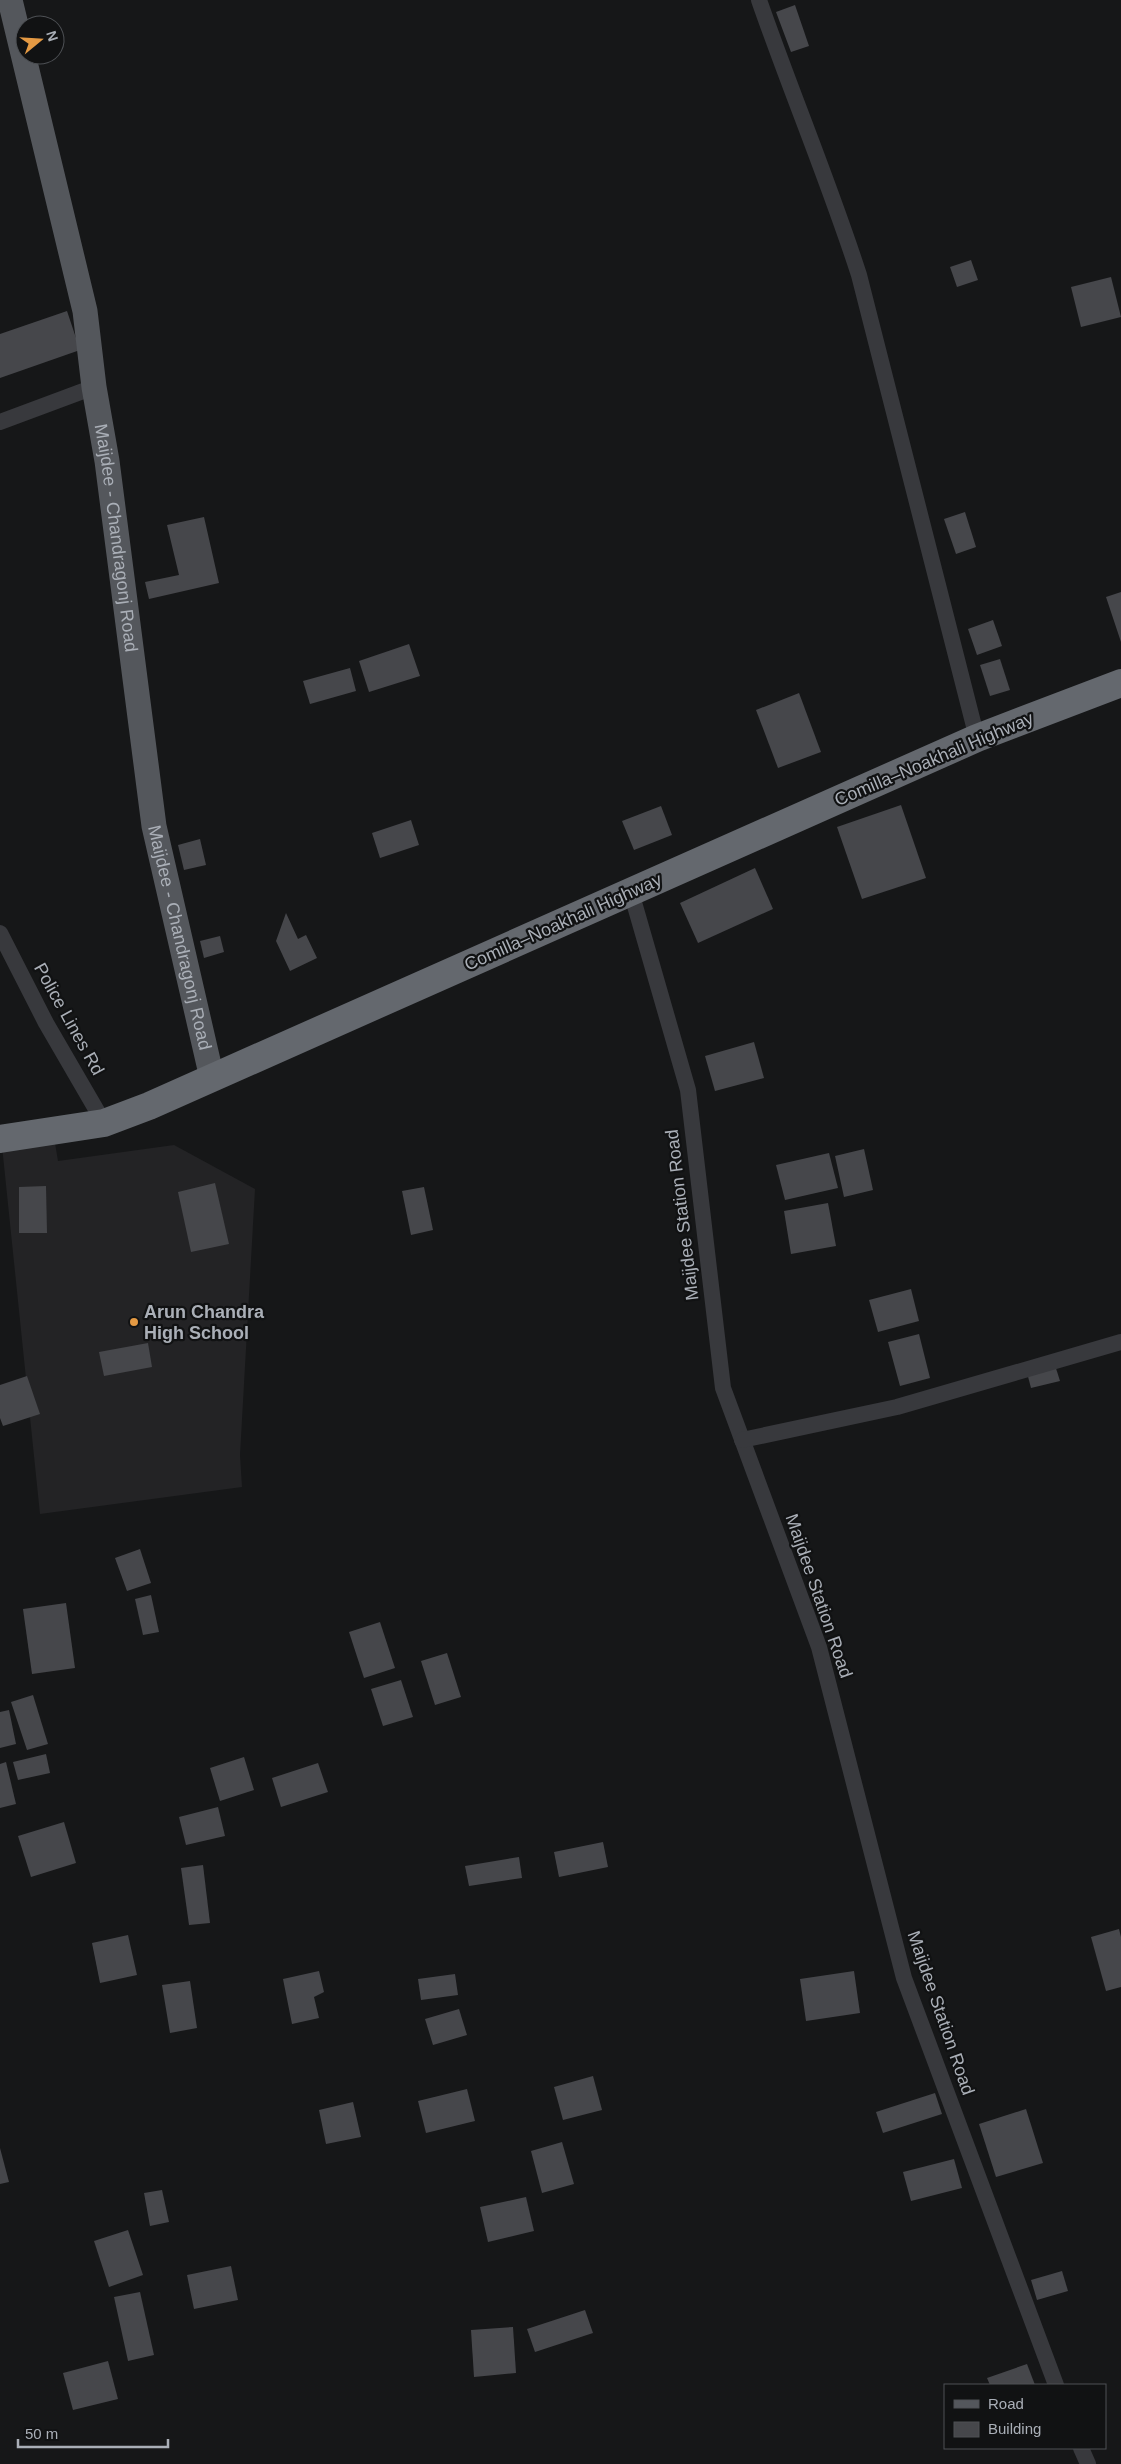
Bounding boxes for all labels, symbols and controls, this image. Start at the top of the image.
north arrow [15,15,65,65]
text: N [43,29,62,43]
street label: Maijdee - Chandragonj Road [91,422,142,653]
street label: Comilla–Noakhali Highway [832,708,1036,810]
street label: Maijdee - Chandragonj Road [144,823,215,1052]
street label: Comilla–Noakhali Highway [461,869,665,975]
street label: Police Lines Rd [30,959,108,1079]
street label: Maijdee Station Road [662,1128,702,1302]
place label: Arun Chandra High School [144,1302,265,1343]
marker: Arun Chandra High School [128,1316,140,1328]
street label: Maijdee Station Road [782,1511,856,1681]
street label: Maijdee Station Road [904,1928,978,2098]
legend [944,2384,1106,2449]
text: Road [988,2395,1024,2412]
scale bar [18,2416,168,2448]
text: Building [988,2420,1041,2437]
text: 50 m [25,2425,58,2442]

